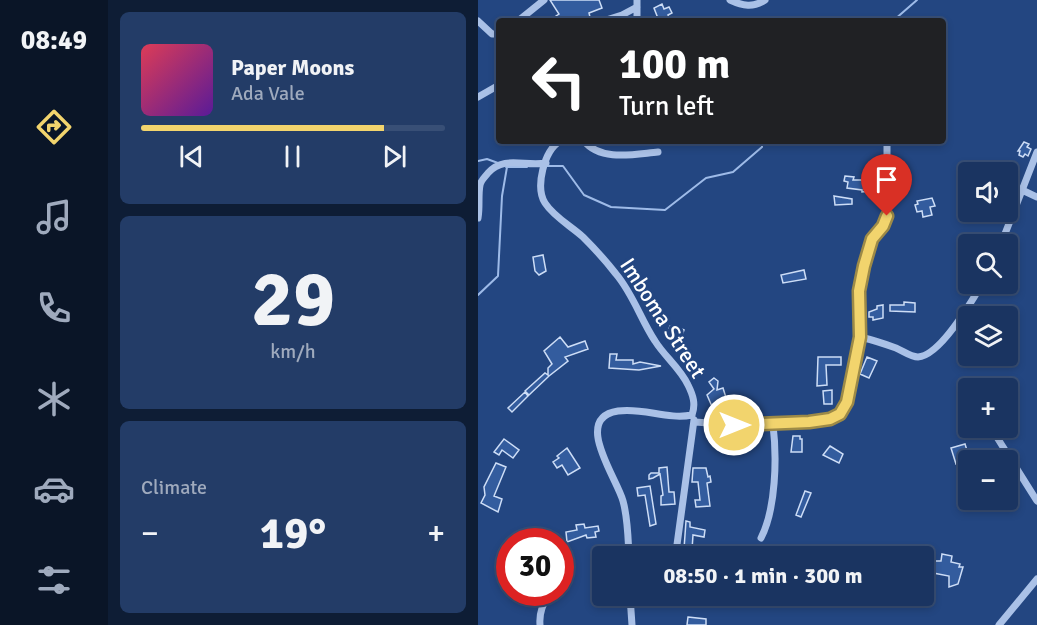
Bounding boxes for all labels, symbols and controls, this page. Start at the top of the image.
text: 08:49 [21,24,87,57]
text: 100 m [619,39,730,90]
icon: left [520,42,598,120]
text: Paper Moons [231,54,354,81]
text: Ada Vale [231,81,305,106]
text: Turn left [619,90,714,123]
icon: directions [33,106,75,148]
icon: previous [175,140,208,173]
icon: pause [276,140,309,173]
icon: next [378,140,411,173]
pin [861,154,912,216]
map controls [958,162,1018,510]
button: sound [958,162,1018,222]
icon: arrive [870,163,903,196]
icon: music [33,196,75,238]
button: search [958,234,1018,294]
text: 29 [251,252,335,348]
street label: Imboma Street [614,253,712,383]
icon: phone [33,287,75,329]
button: layers [958,306,1018,366]
text: km/h [270,339,316,364]
icon: climate [33,378,75,420]
button: + [958,378,1018,438]
position arrow [702,393,766,457]
button: − [958,450,1018,510]
icon: car [33,468,75,510]
text: Climate [141,475,207,500]
text: 19° [260,506,326,561]
text: − [141,513,159,554]
text: + [427,513,445,554]
speed limit sign: 30 [496,528,574,606]
icon: filters [33,559,75,601]
text: 08:50 · 1 min · 300 m [663,562,863,589]

